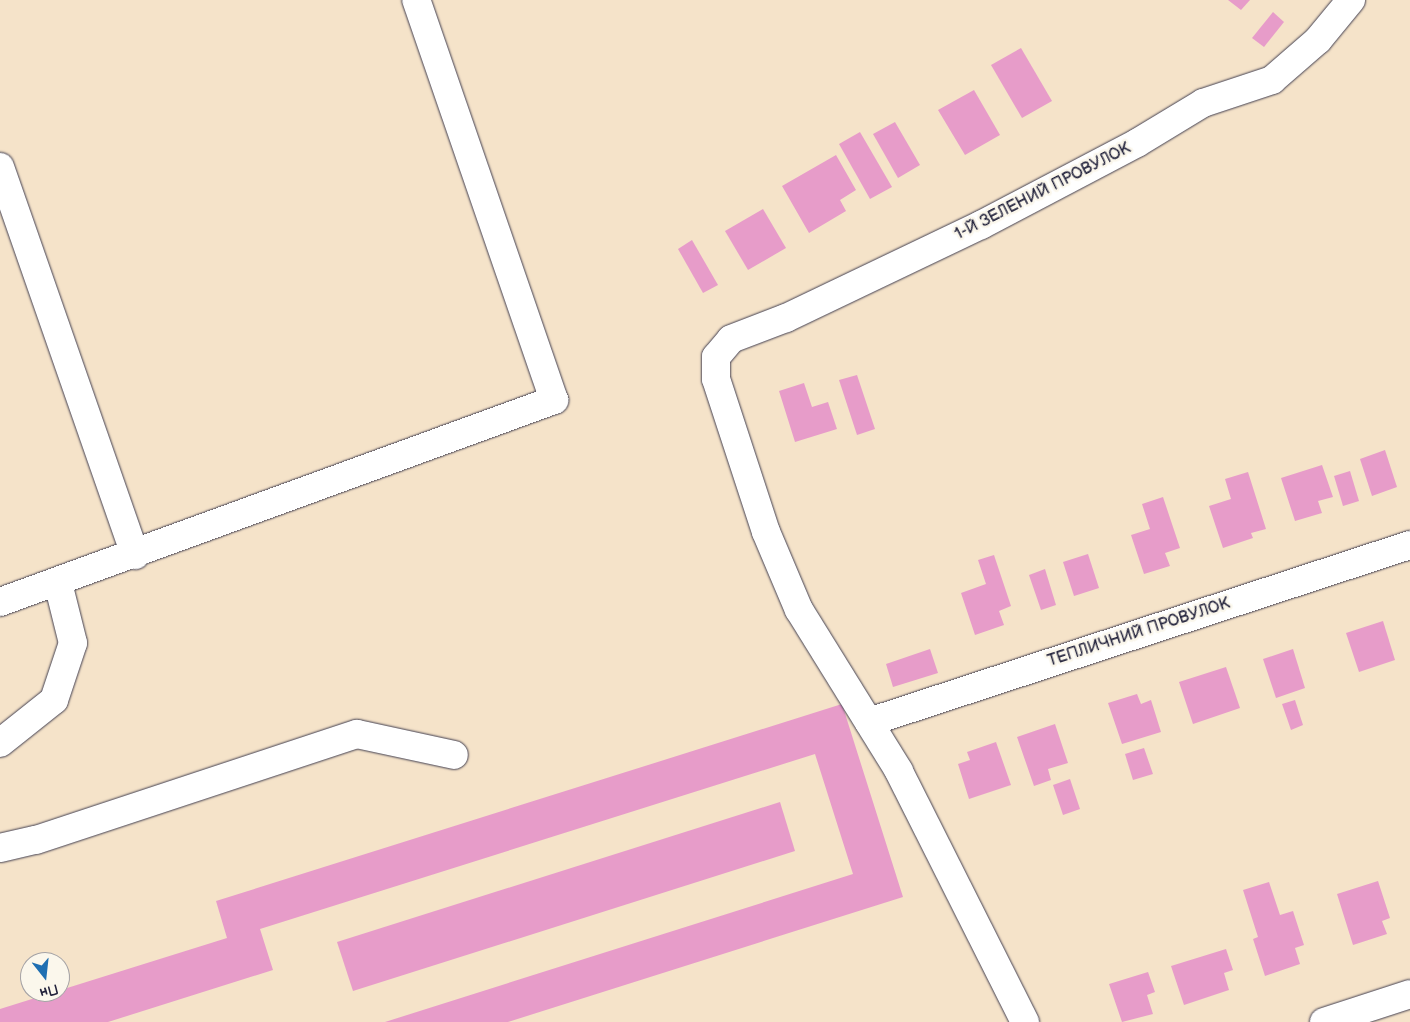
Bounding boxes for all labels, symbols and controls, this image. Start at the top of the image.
street label: 1-Й ЗЕЛЕНИЙ ПРОВУЛОК [952,139,1134,245]
street label: ТЕПЛИЧНИЙ ПРОВУЛОК [1046,594,1232,672]
north arrow [20,952,70,1002]
text: Пн [38,980,60,1002]

